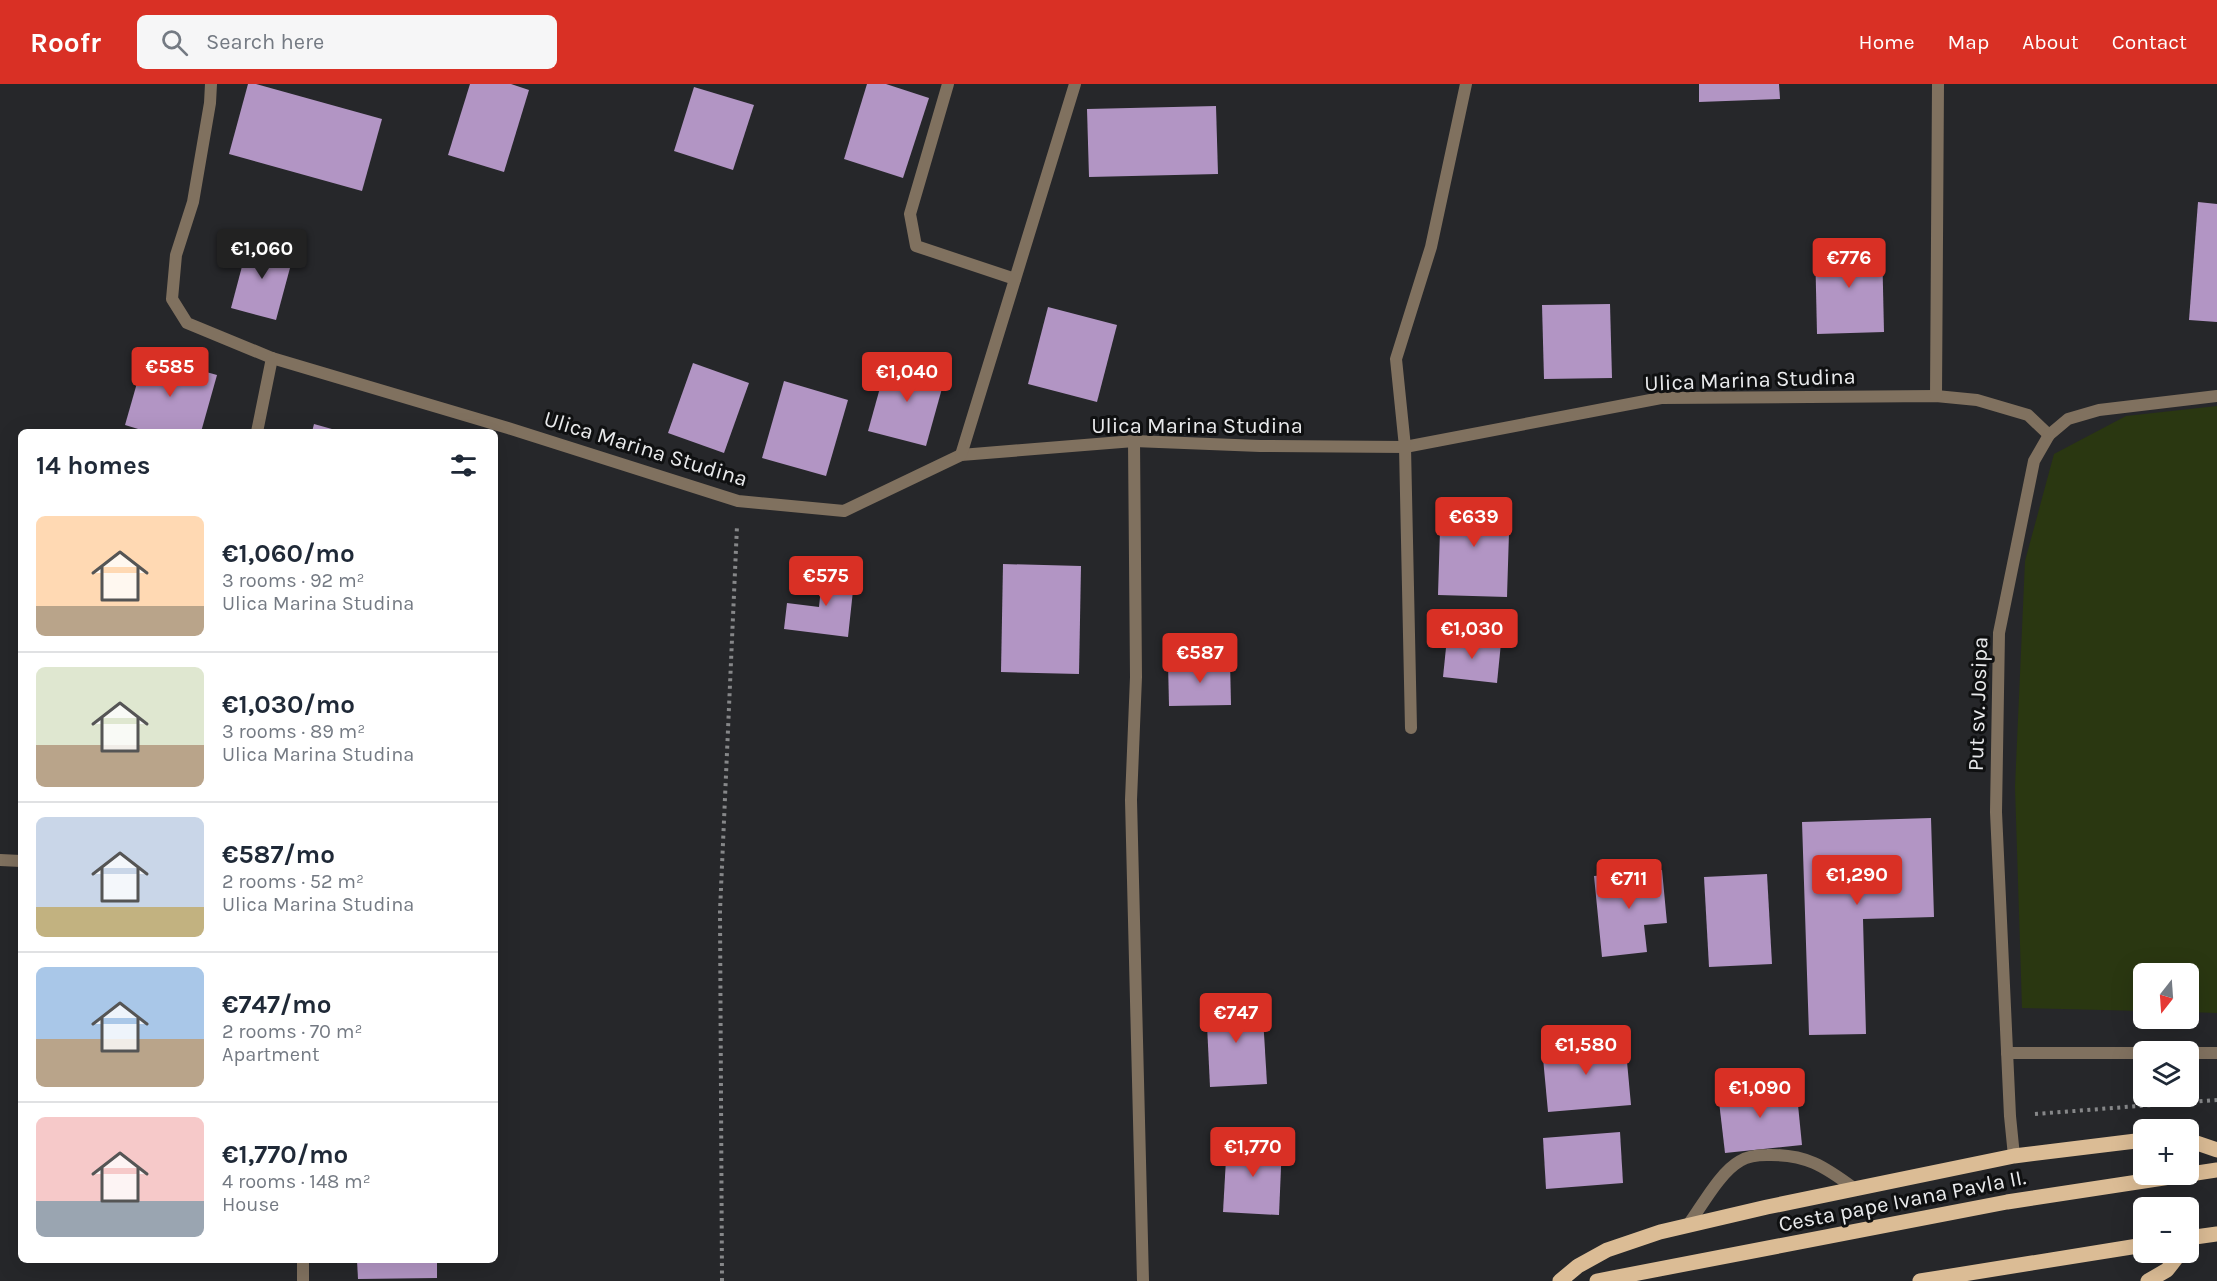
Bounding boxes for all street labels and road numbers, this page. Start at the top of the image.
street label: Ulica Marina Studina [1644,363,1856,397]
street label: Ulica Marina Studina [541,406,751,492]
street label: Ulica Marina Studina [1091,413,1303,439]
street label: Put sv. Josipa [1963,636,1993,772]
street label: Cesta pape Ivana Pavla II. [1776,1164,2028,1238]

